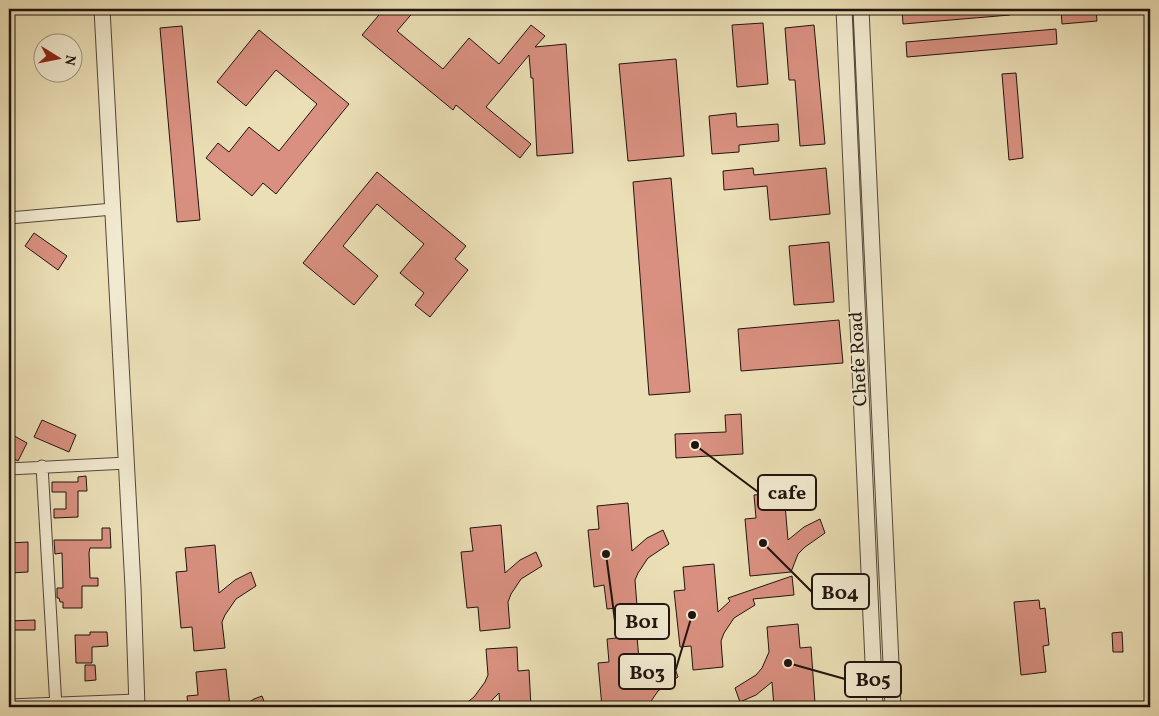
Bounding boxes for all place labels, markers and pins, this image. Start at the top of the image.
callout: cafe [758,475,816,510]
callout: B04 [812,574,869,609]
callout: B01 [615,604,669,639]
callout: B03 [619,654,675,689]
callout: B05 [845,662,901,697]

